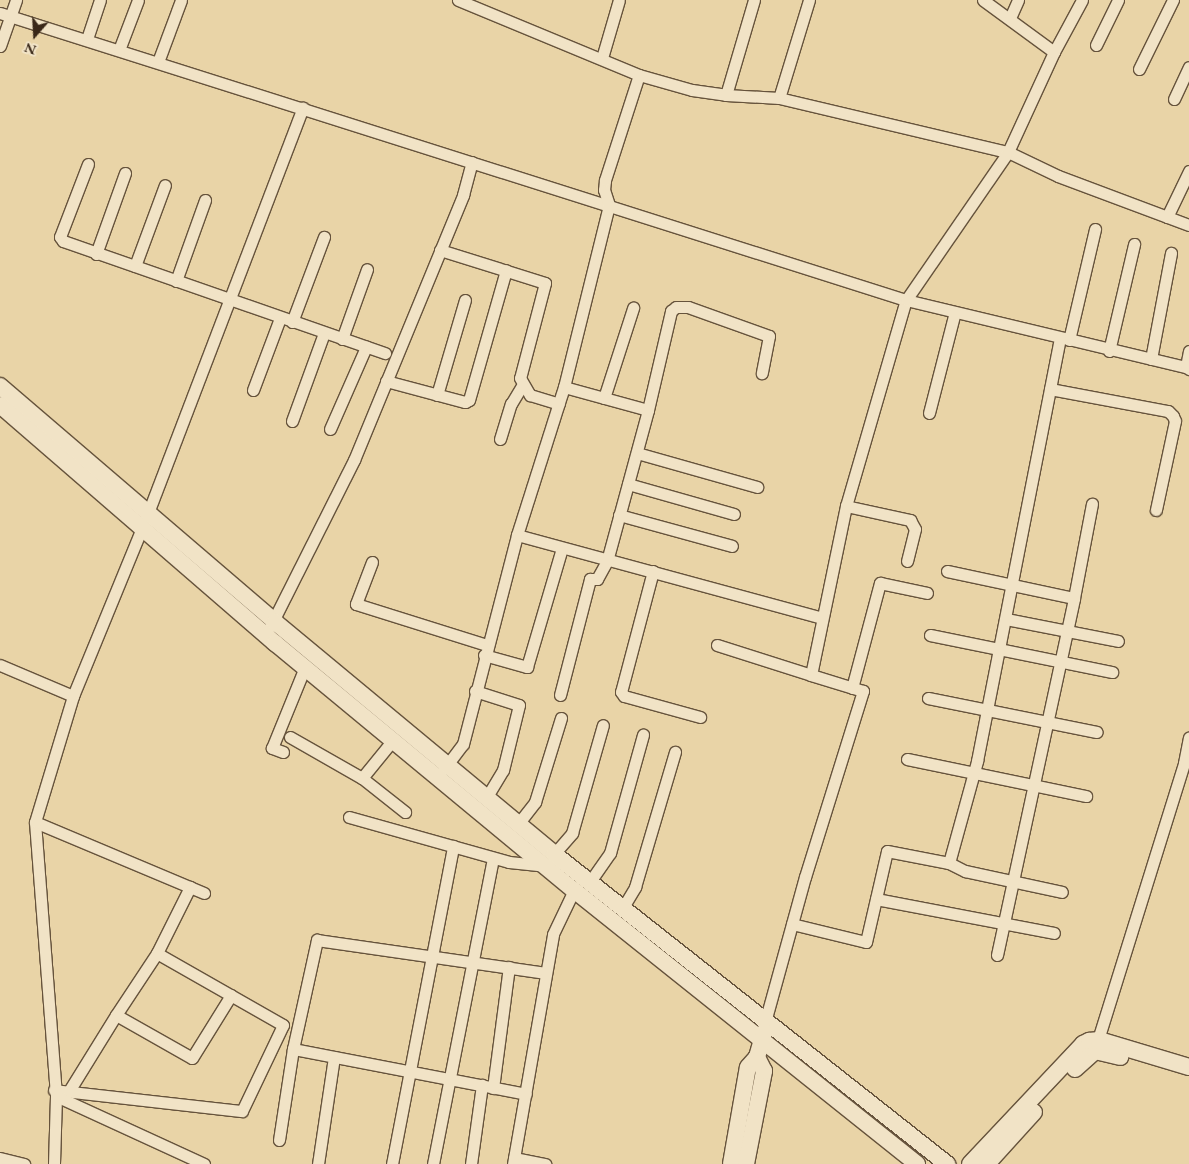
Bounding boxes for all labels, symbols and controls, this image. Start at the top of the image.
north arrow [10,10,60,60]
text: N [22,39,38,60]

